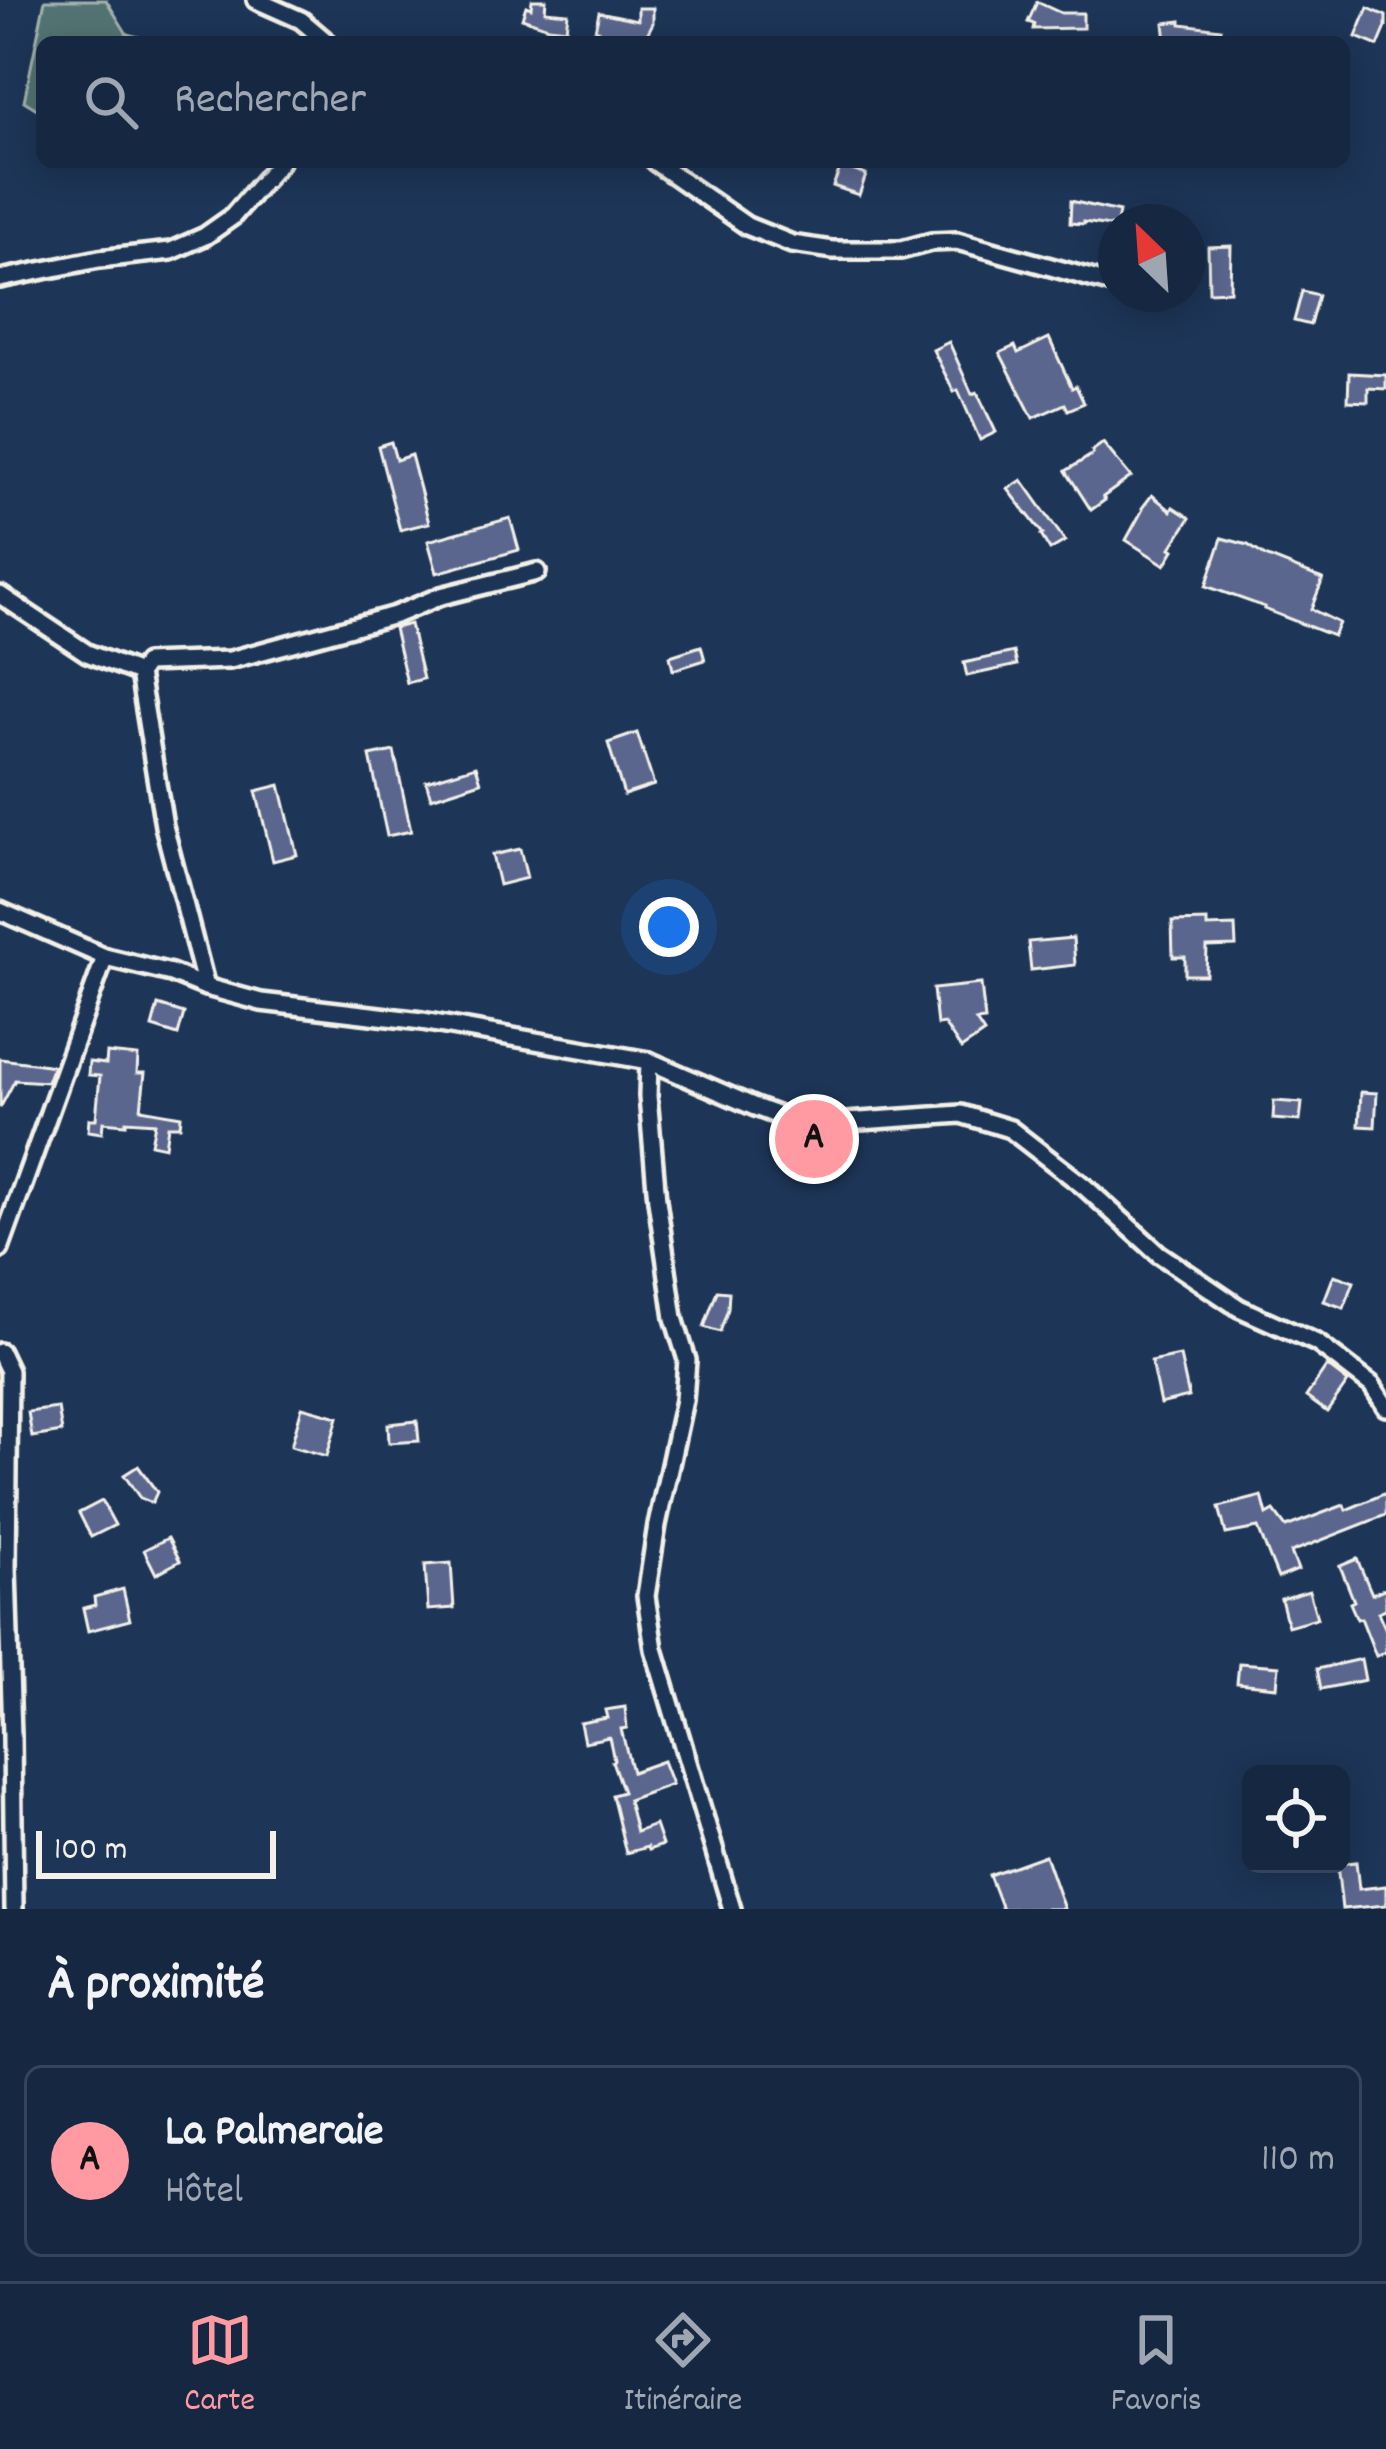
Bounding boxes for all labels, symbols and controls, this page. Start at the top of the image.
search box [36,36,1350,168]
icon: search [78,69,144,135]
text: Rechercher [174,70,366,134]
north arrow [1098,204,1206,312]
your location [639,897,699,957]
pin: A [775,1094,853,1184]
map controls [1242,1765,1350,1873]
button: locate [1242,1765,1350,1873]
scale bar [36,1825,276,1878]
text: 100 m [54,1828,127,1875]
text: À proximité [48,1951,265,2023]
text: La Palmeraie [165,2102,384,2166]
text: A [79,2134,101,2189]
text: 110 m [1261,2134,1335,2189]
text: Hôtel [165,2166,243,2221]
tab: Carte [184,2307,255,2426]
tab: Itinéraire [624,2307,742,2426]
tab: Favoris [1111,2307,1202,2426]

